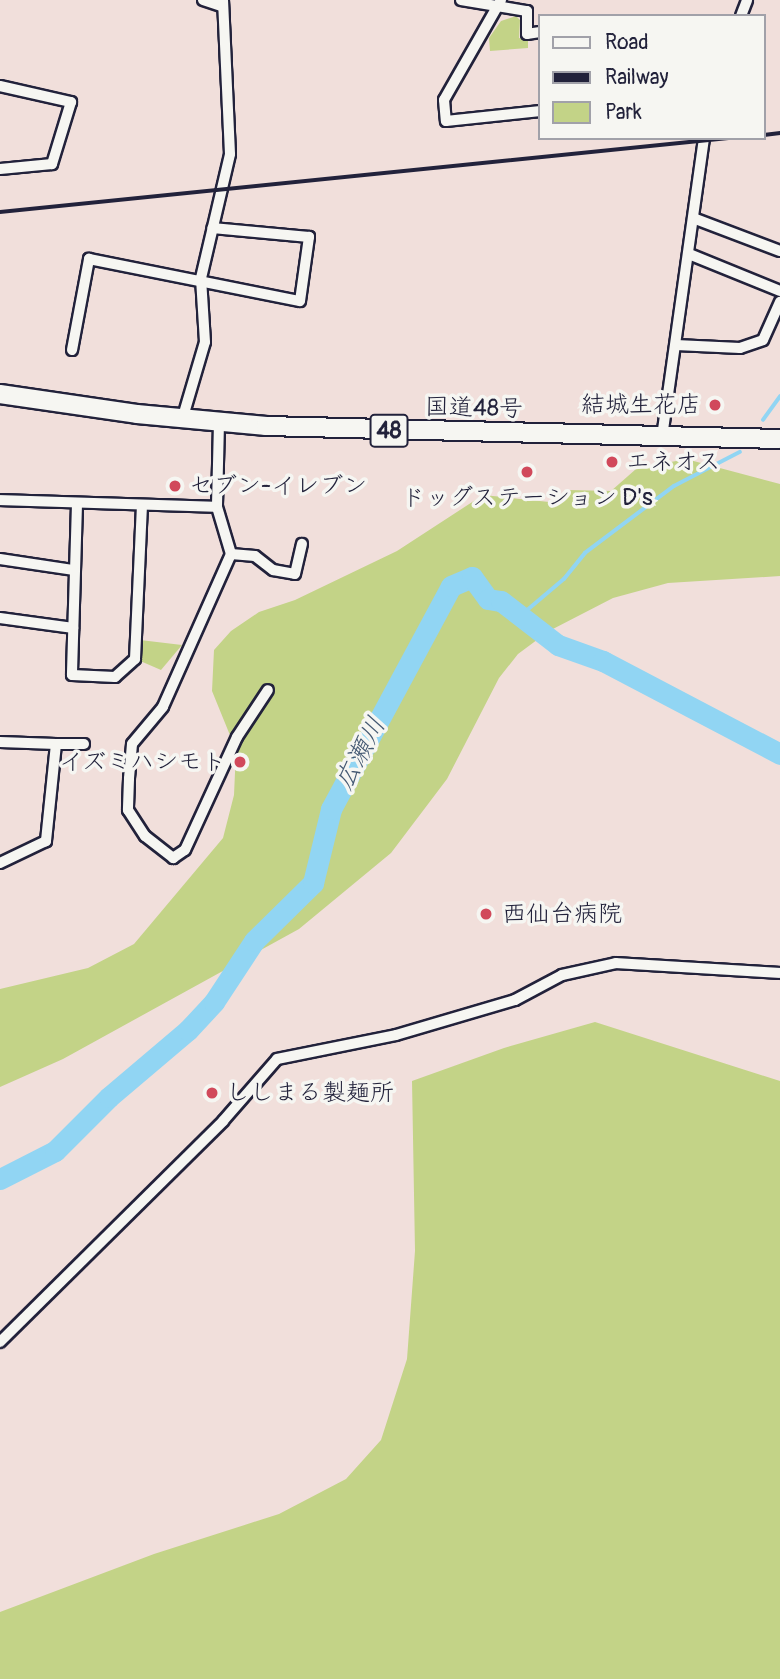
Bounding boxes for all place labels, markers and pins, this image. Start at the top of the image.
place label: 結城生花店 [581,391,701,419]
marker: 結城生花店 [707,397,723,413]
place label: エネオス [626,448,722,476]
marker: エネオス [604,454,620,470]
marker: ドッグステーション D's [519,464,535,480]
place label: セブン-イレブン [189,472,367,500]
marker: セブン-イレブン [167,478,183,494]
place label: ドッグステーション D's [401,484,653,512]
place label: イズミハシモト [58,748,226,776]
marker: イズミハシモト [232,754,248,770]
place label: 西仙台病院 [502,900,622,928]
marker: 西仙台病院 [476,904,496,924]
place label: ししまる製麺所 [226,1079,394,1107]
marker: ししまる製麺所 [204,1085,220,1101]

